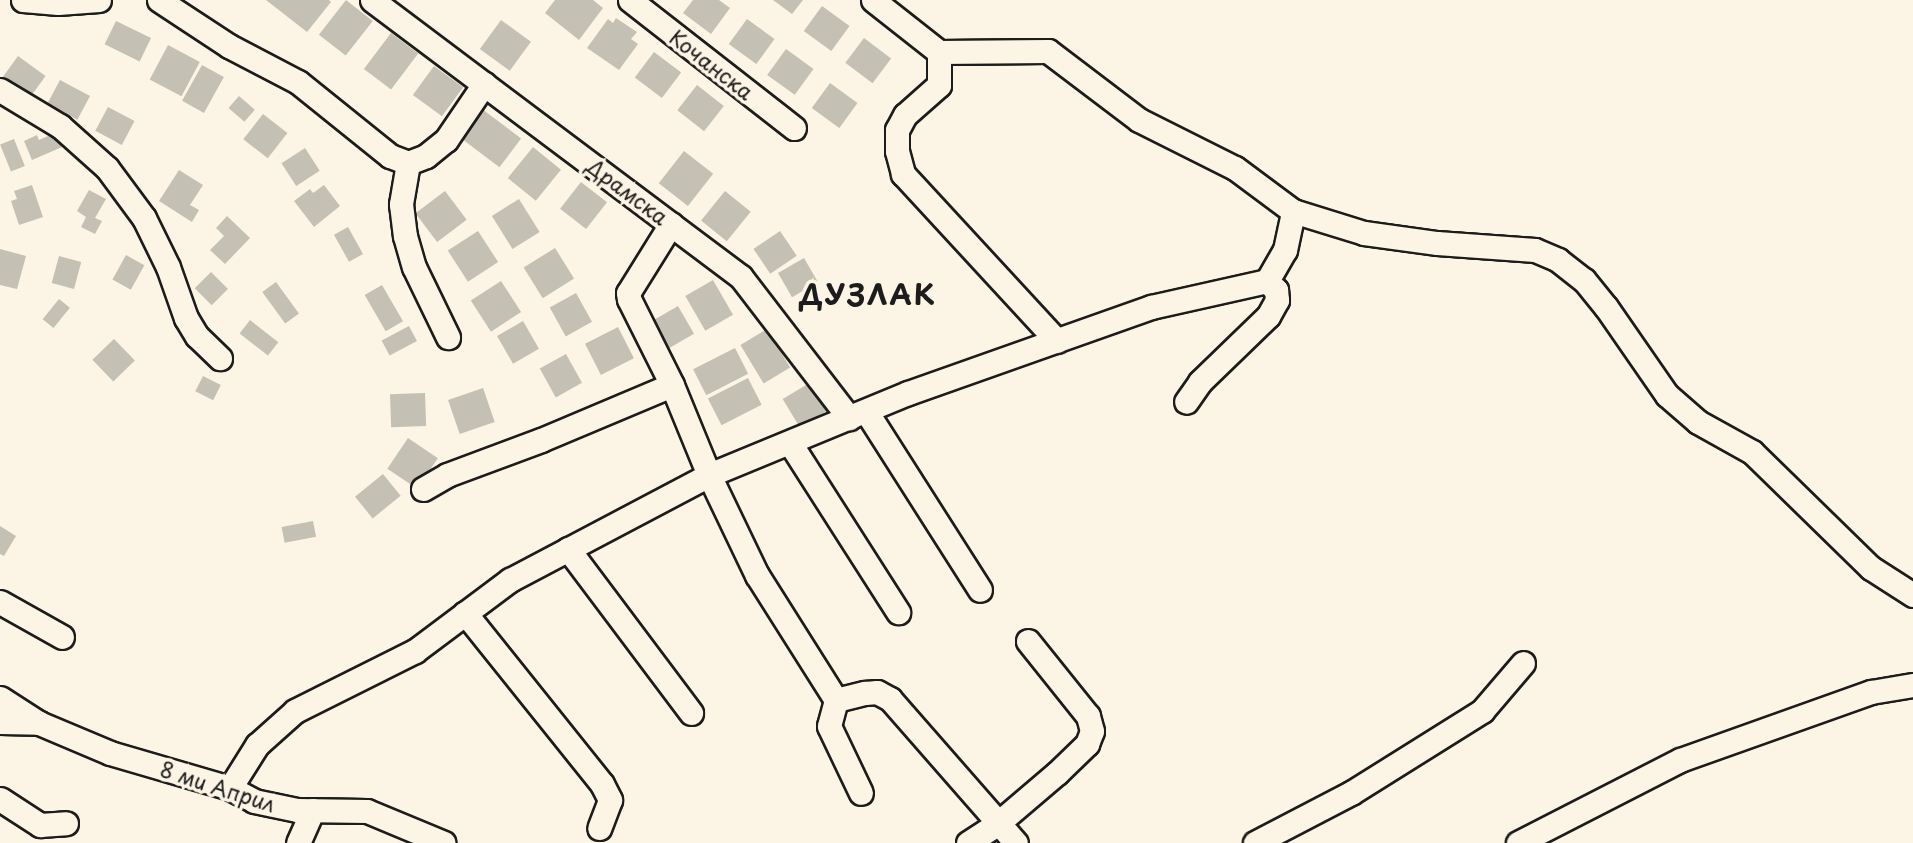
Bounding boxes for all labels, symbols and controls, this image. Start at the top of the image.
street label: Кочанска [665,24,759,104]
street label: Драмска [583,152,673,230]
district label: ДУЗЛАК [801,277,935,311]
street label: 8 ми Април [157,755,279,817]

